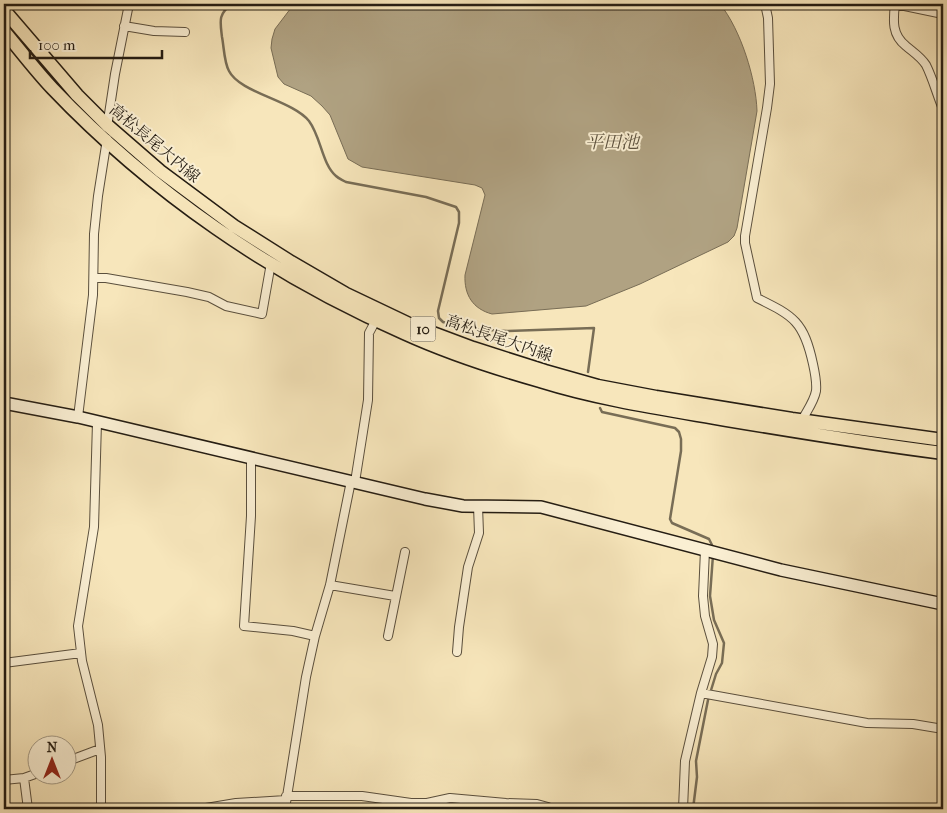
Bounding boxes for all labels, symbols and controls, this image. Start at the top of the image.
scale bar [30,28,162,60]
text: 100 m [38,36,76,54]
street label: 高松長尾大内線 [106,100,204,186]
water label: 平田池 [585,132,641,153]
street label: 高松長尾大内線 [443,311,555,365]
road number: 10 [410,316,436,342]
north arrow [28,736,78,786]
text: N [47,739,58,756]

